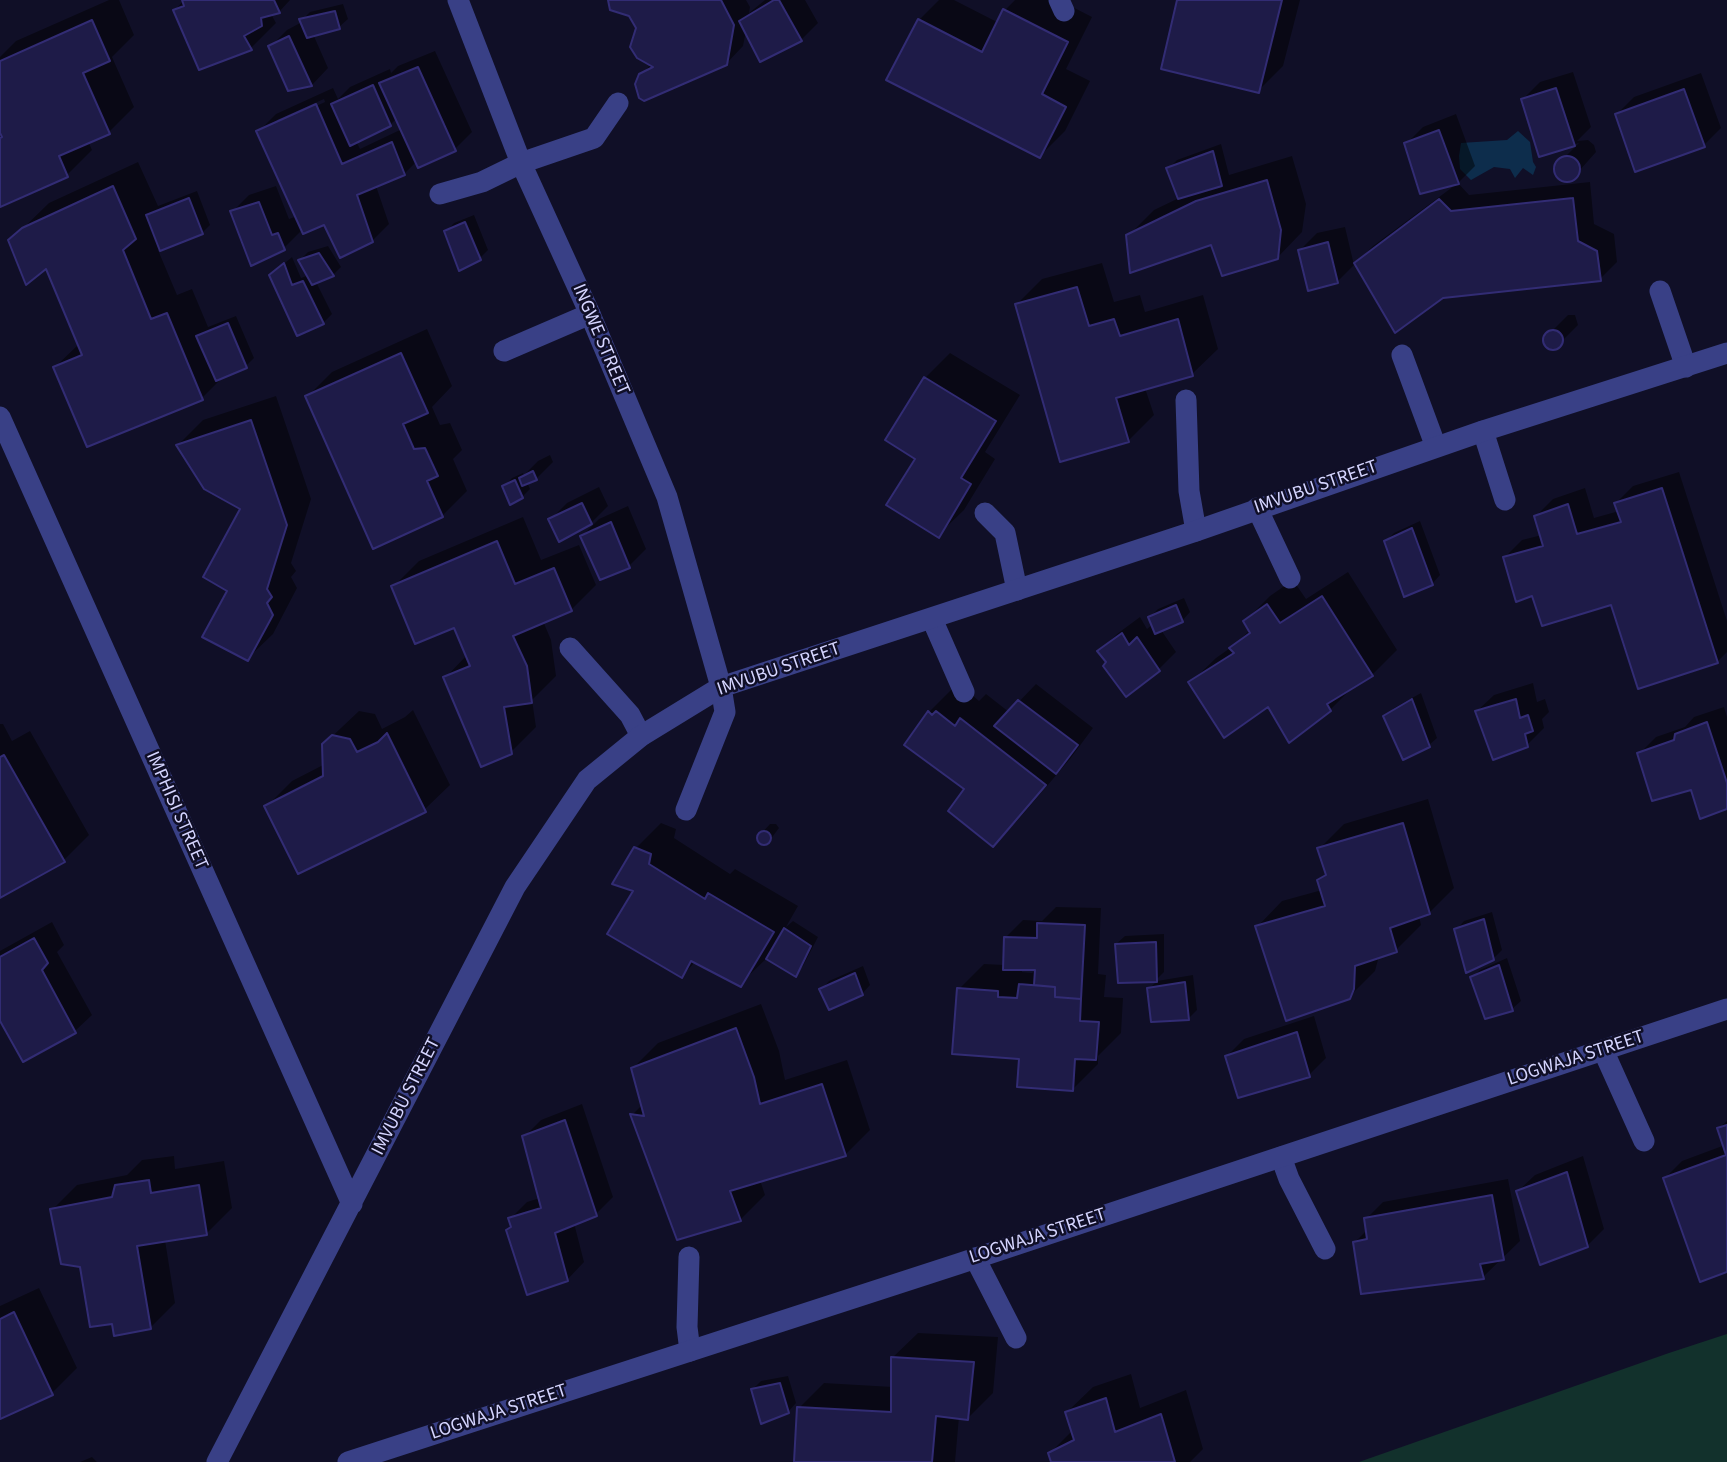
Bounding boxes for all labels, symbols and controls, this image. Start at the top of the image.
street label: INGWE STREET [566,281,634,399]
street label: IMVUBU STREET [1251,456,1381,520]
street label: IMVUBU STREET [714,638,844,702]
street label: IMPHISI STREET [140,748,212,874]
street label: LOGWAJA STREET [1505,1026,1647,1092]
street label: IMVUBU STREET [368,1034,446,1160]
street label: LOGWAJA STREET [967,1204,1109,1270]
street label: LOGWAJA STREET [428,1380,570,1446]

